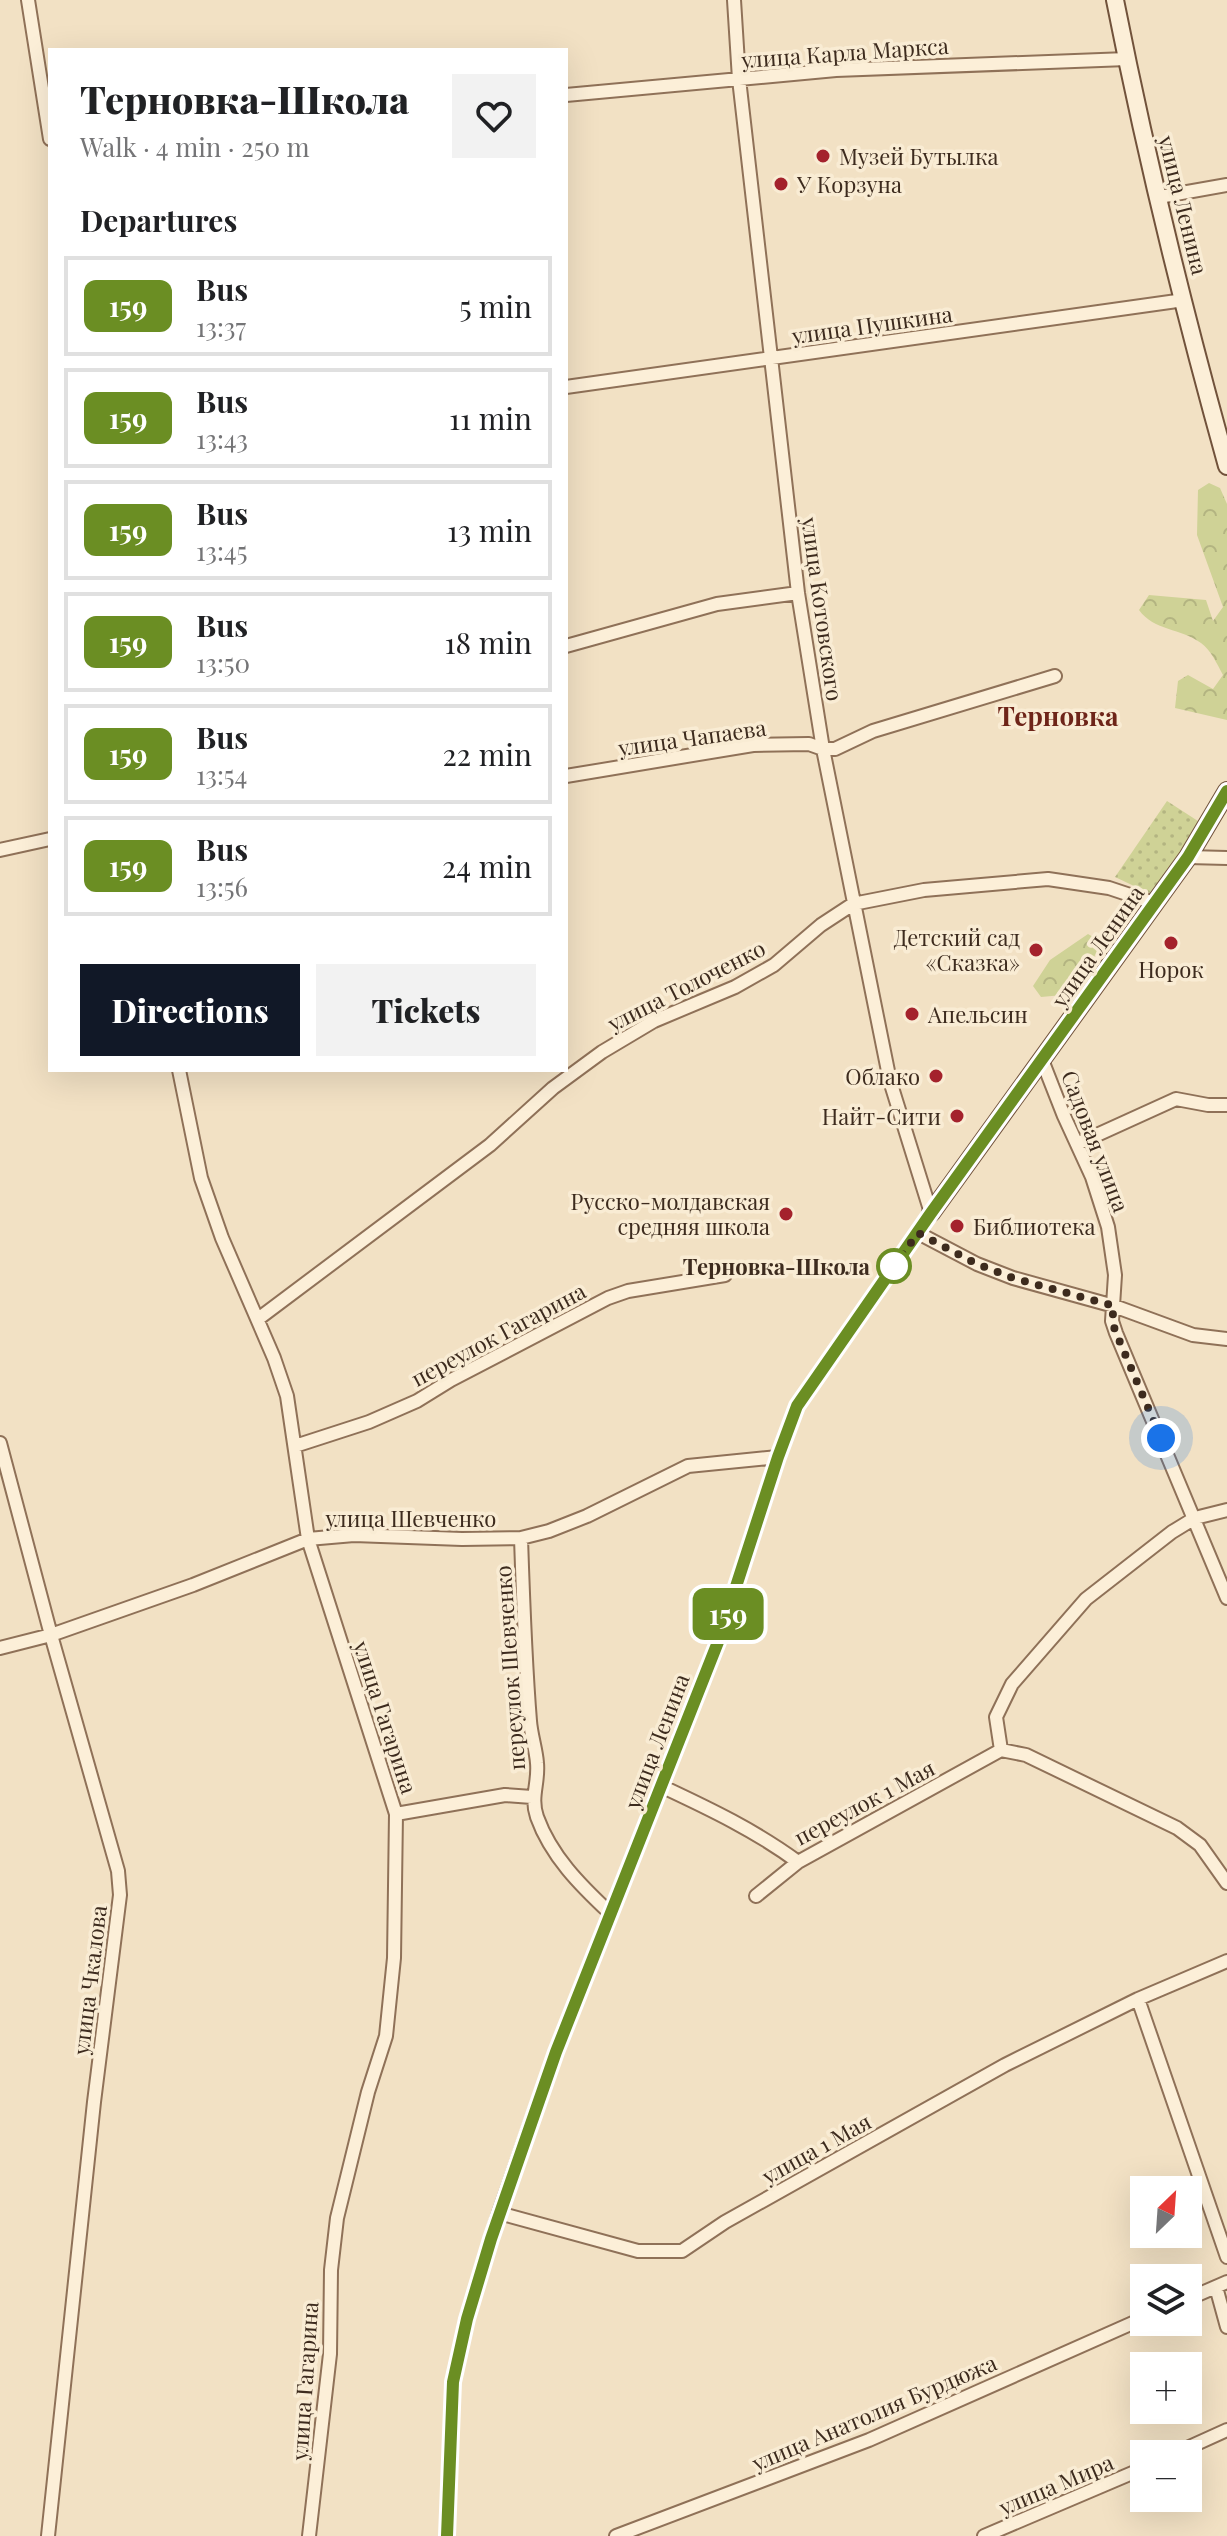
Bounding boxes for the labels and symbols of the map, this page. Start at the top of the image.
street label: улица Карла Маркса [739,30,950,74]
street label: улица Ленина [1152,131,1216,278]
place label: Музей Бутылка [839,141,999,171]
marker: Музей Бутылка [814,147,832,165]
place label: У Корзуна [796,169,902,199]
marker: У Корзуна [772,175,790,193]
street label: улица Пушкина [789,298,954,350]
street label: улица Котовского [795,514,851,703]
district label: Терновка [998,698,1119,733]
street label: улица Чапаева [615,712,768,762]
street label: улица Ленина [1043,879,1150,1014]
place label: Детский сад «Сказка» [894,922,1020,977]
street label: улица Толоченко [601,932,770,1038]
marker: Норок [1162,934,1180,952]
marker: Детский сад «Сказка» [1027,941,1045,959]
place label: Норок [1138,954,1204,984]
place label: Апельсин [927,999,1028,1029]
marker: Апельсин [903,1005,921,1023]
place label: Облако [845,1061,920,1091]
street label: Садовая улица [1055,1066,1137,1216]
marker: Облако [927,1067,945,1085]
place label: Найт-Сити [822,1101,941,1131]
marker: Найт-Сити [948,1107,966,1125]
place label: Русско-молдавская средняя школа [571,1186,770,1241]
marker: Русско-молдавская средняя школа [777,1205,795,1223]
place label: Библиотека [973,1211,1096,1241]
marker: Библиотека [948,1217,966,1235]
marker: Терновка-Школа [877,1249,911,1283]
place label: Терновка-Школа [683,1251,871,1281]
street label: переулок Гагарина [405,1275,591,1393]
your location [1141,1418,1181,1458]
street label: улица Шевченко [325,1503,496,1533]
street label: переулок Шевченко [487,1564,531,1772]
line badge: 159 [682,1588,774,1640]
street label: улица Гагарина [347,1636,425,1797]
street label: улица Ленина [616,1669,696,1814]
street label: переулок 1 Мая [789,1752,940,1852]
street label: улица Чкалова [65,1903,113,2058]
street label: улица 1 Мая [755,2106,876,2191]
north arrow [1130,2176,1202,2248]
street label: улица Гагарина [283,2301,325,2462]
street label: улица Анатолия Бурдюжа [746,2347,1001,2478]
street label: улица Мира [993,2446,1118,2522]

